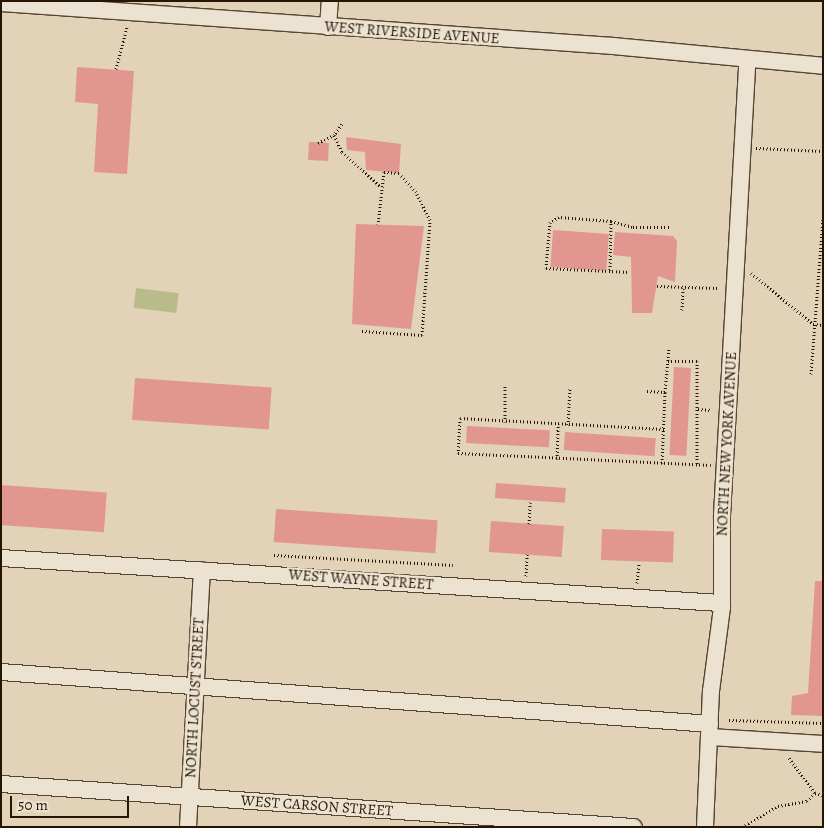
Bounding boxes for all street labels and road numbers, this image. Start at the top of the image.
street label: WEST RIVERSIDE AVENUE [324,18,500,48]
street label: NORTH NEW YORK AVENUE [713,351,741,537]
street label: WEST WAYNE STREET [288,566,434,594]
street label: NORTH LOCUST STREET [182,617,208,779]
street label: WEST CARSON STREET [240,792,394,820]

